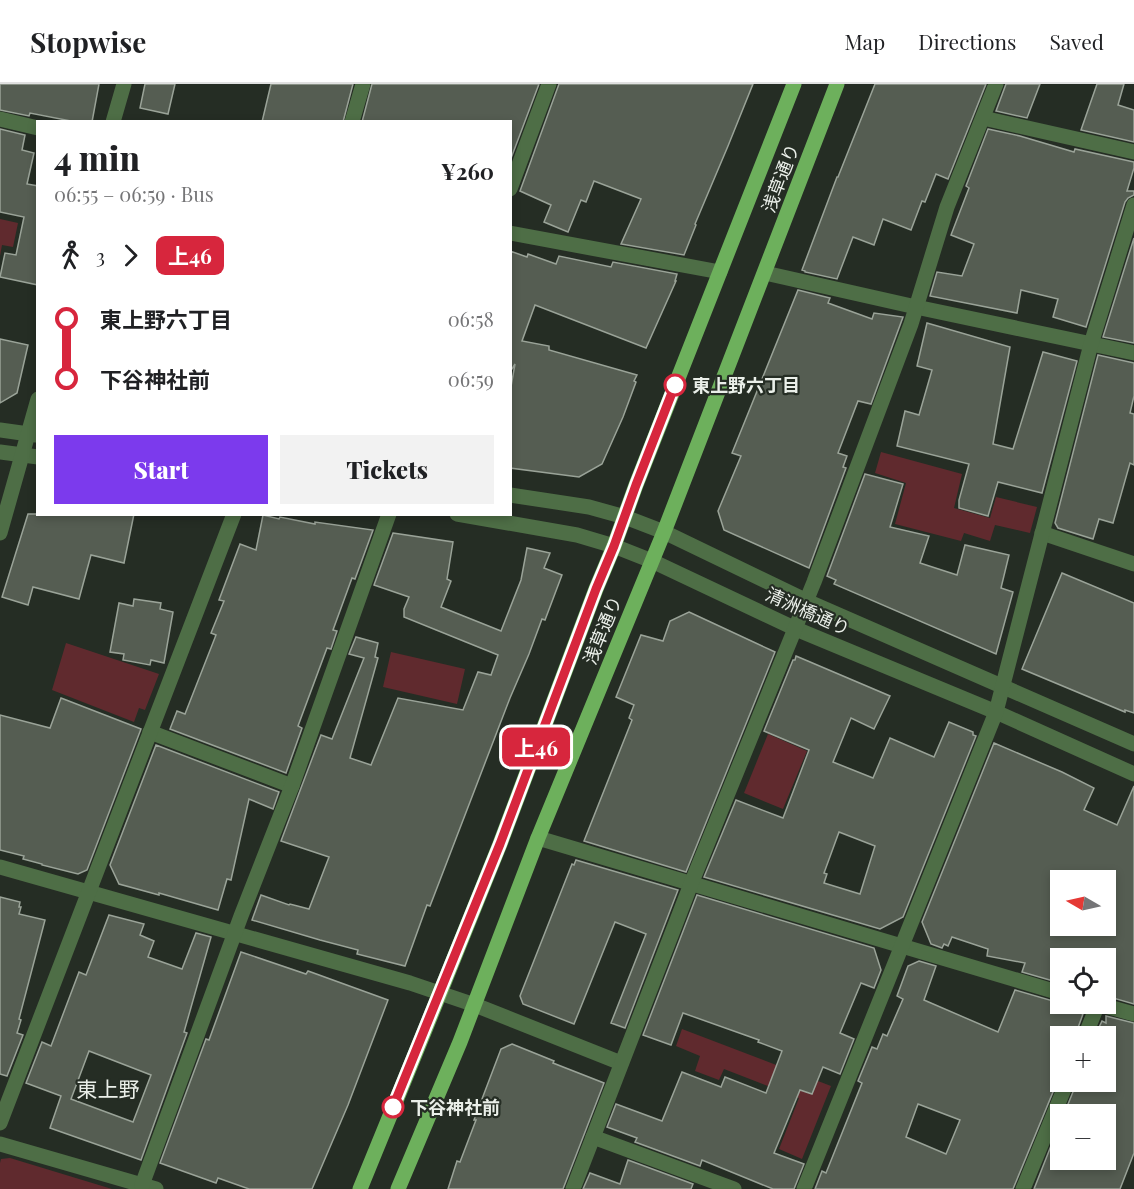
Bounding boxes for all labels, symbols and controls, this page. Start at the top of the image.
text: Stopwise [30,23,146,60]
text: Map [844,27,885,55]
text: Directions [918,27,1016,55]
text: Saved [1049,27,1104,55]
text: 4 min [54,135,140,179]
street label: 浅草通り [756,140,804,216]
text: ¥260 [441,156,494,186]
text: 06:55 – 06:59 · Bus [54,180,214,207]
icon: walk [54,239,87,272]
icon: forward [114,239,147,272]
text: 上46 [168,241,212,269]
text: 3 [96,242,105,269]
text: 東上野六丁目 [100,304,232,334]
text: 06:58 [448,305,494,332]
text: 下谷神社前 [100,364,210,394]
text: 06:59 [448,365,494,392]
place label: 東上野六丁目 [692,373,800,397]
marker: 東上野六丁目 [664,374,686,396]
button: Start [54,435,268,504]
button: Tickets [280,435,494,504]
street label: 清洲橋通り [762,582,854,640]
street label: 浅草通り [577,592,627,668]
line badge: 上46 [502,728,570,766]
text: 上46 [514,733,558,761]
north arrow [1050,870,1116,936]
map controls [1050,870,1116,1170]
button: locate [1050,948,1116,1014]
button: + [1050,1026,1116,1092]
district label: 東上野 [77,1074,140,1102]
place label: 下谷神社前 [410,1095,500,1119]
marker: 下谷神社前 [382,1096,404,1118]
button: − [1050,1104,1116,1170]

